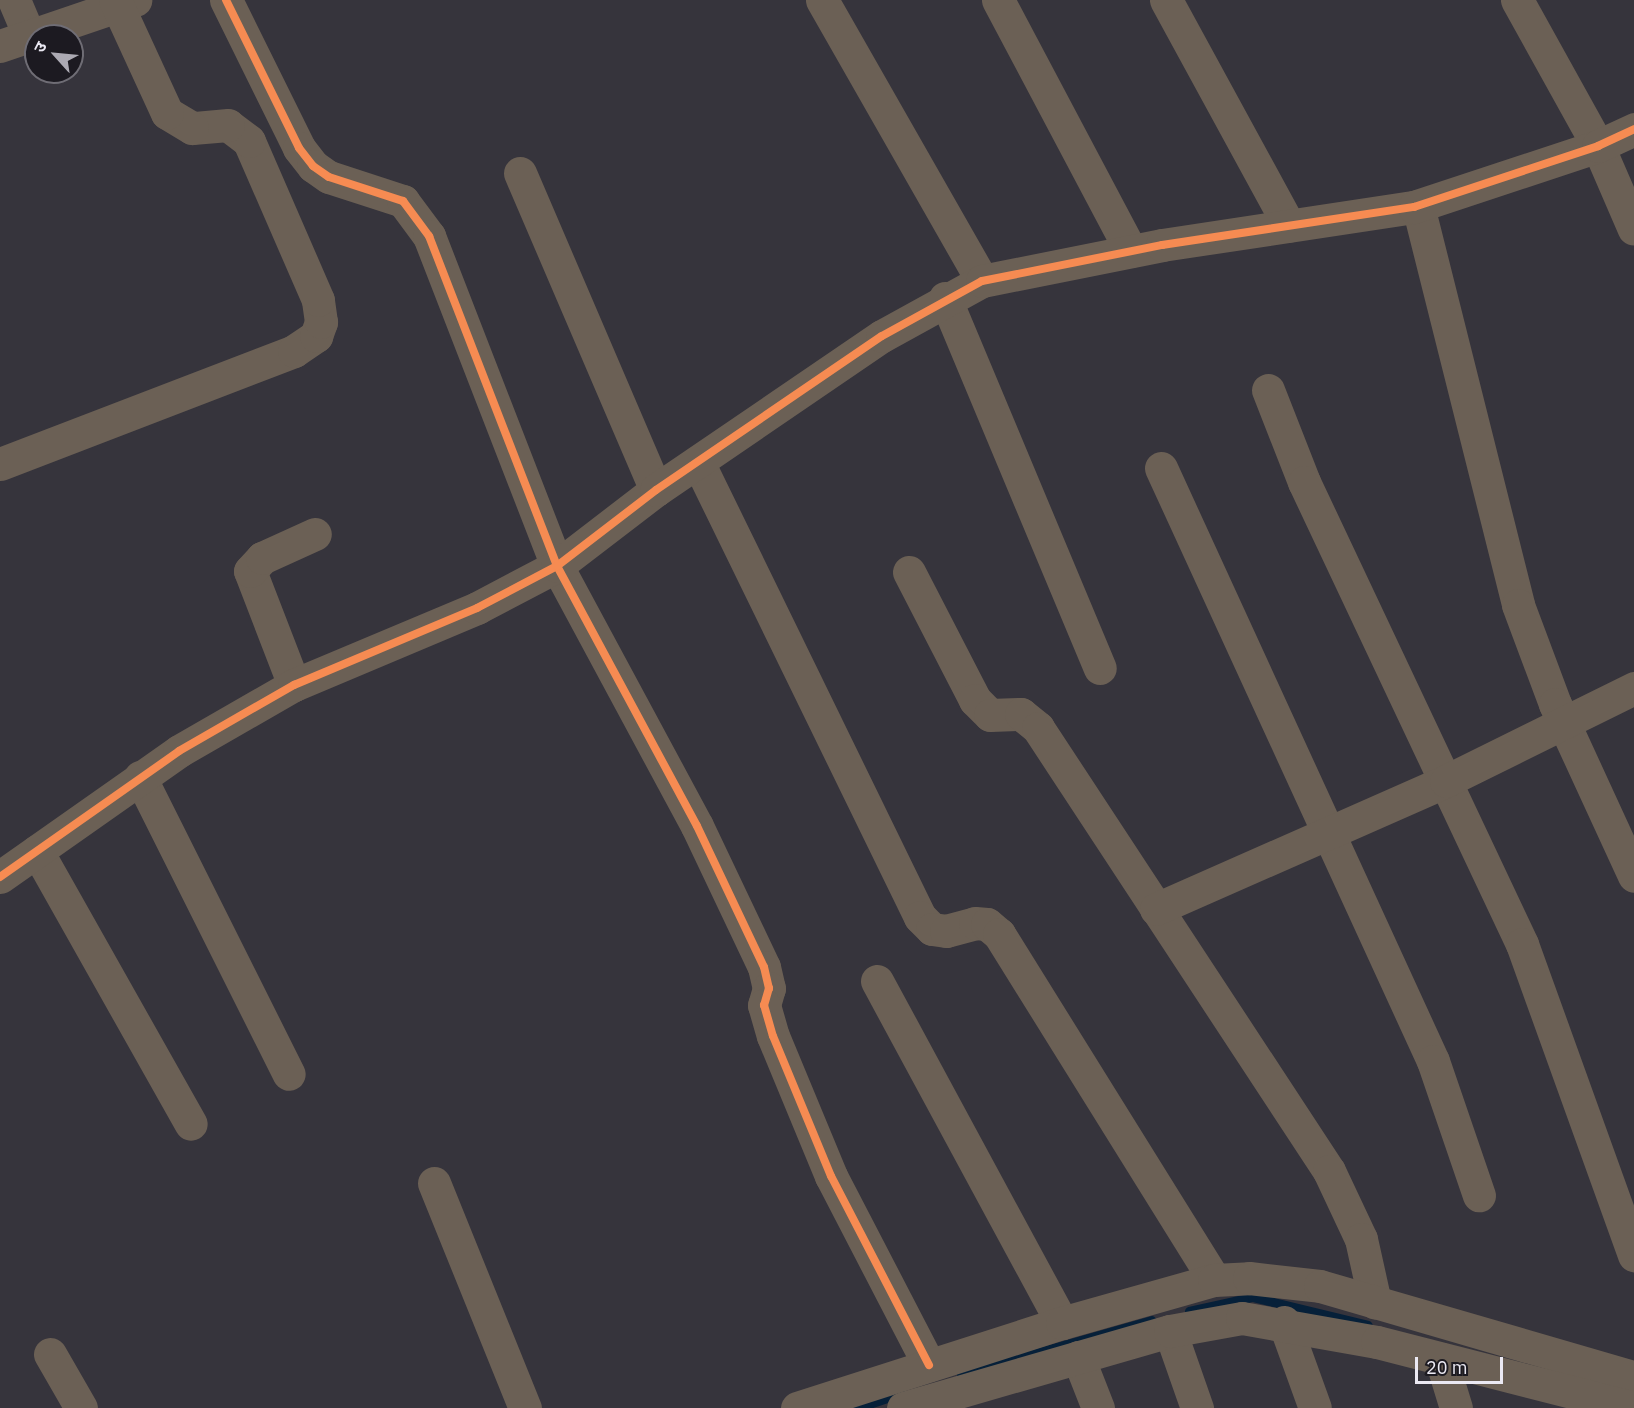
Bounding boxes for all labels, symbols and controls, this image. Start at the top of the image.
north arrow [24,24,84,84]
text: उ [29,38,51,55]
scale bar [1418,1345,1506,1383]
text: 20 m [1426,1356,1468,1379]

